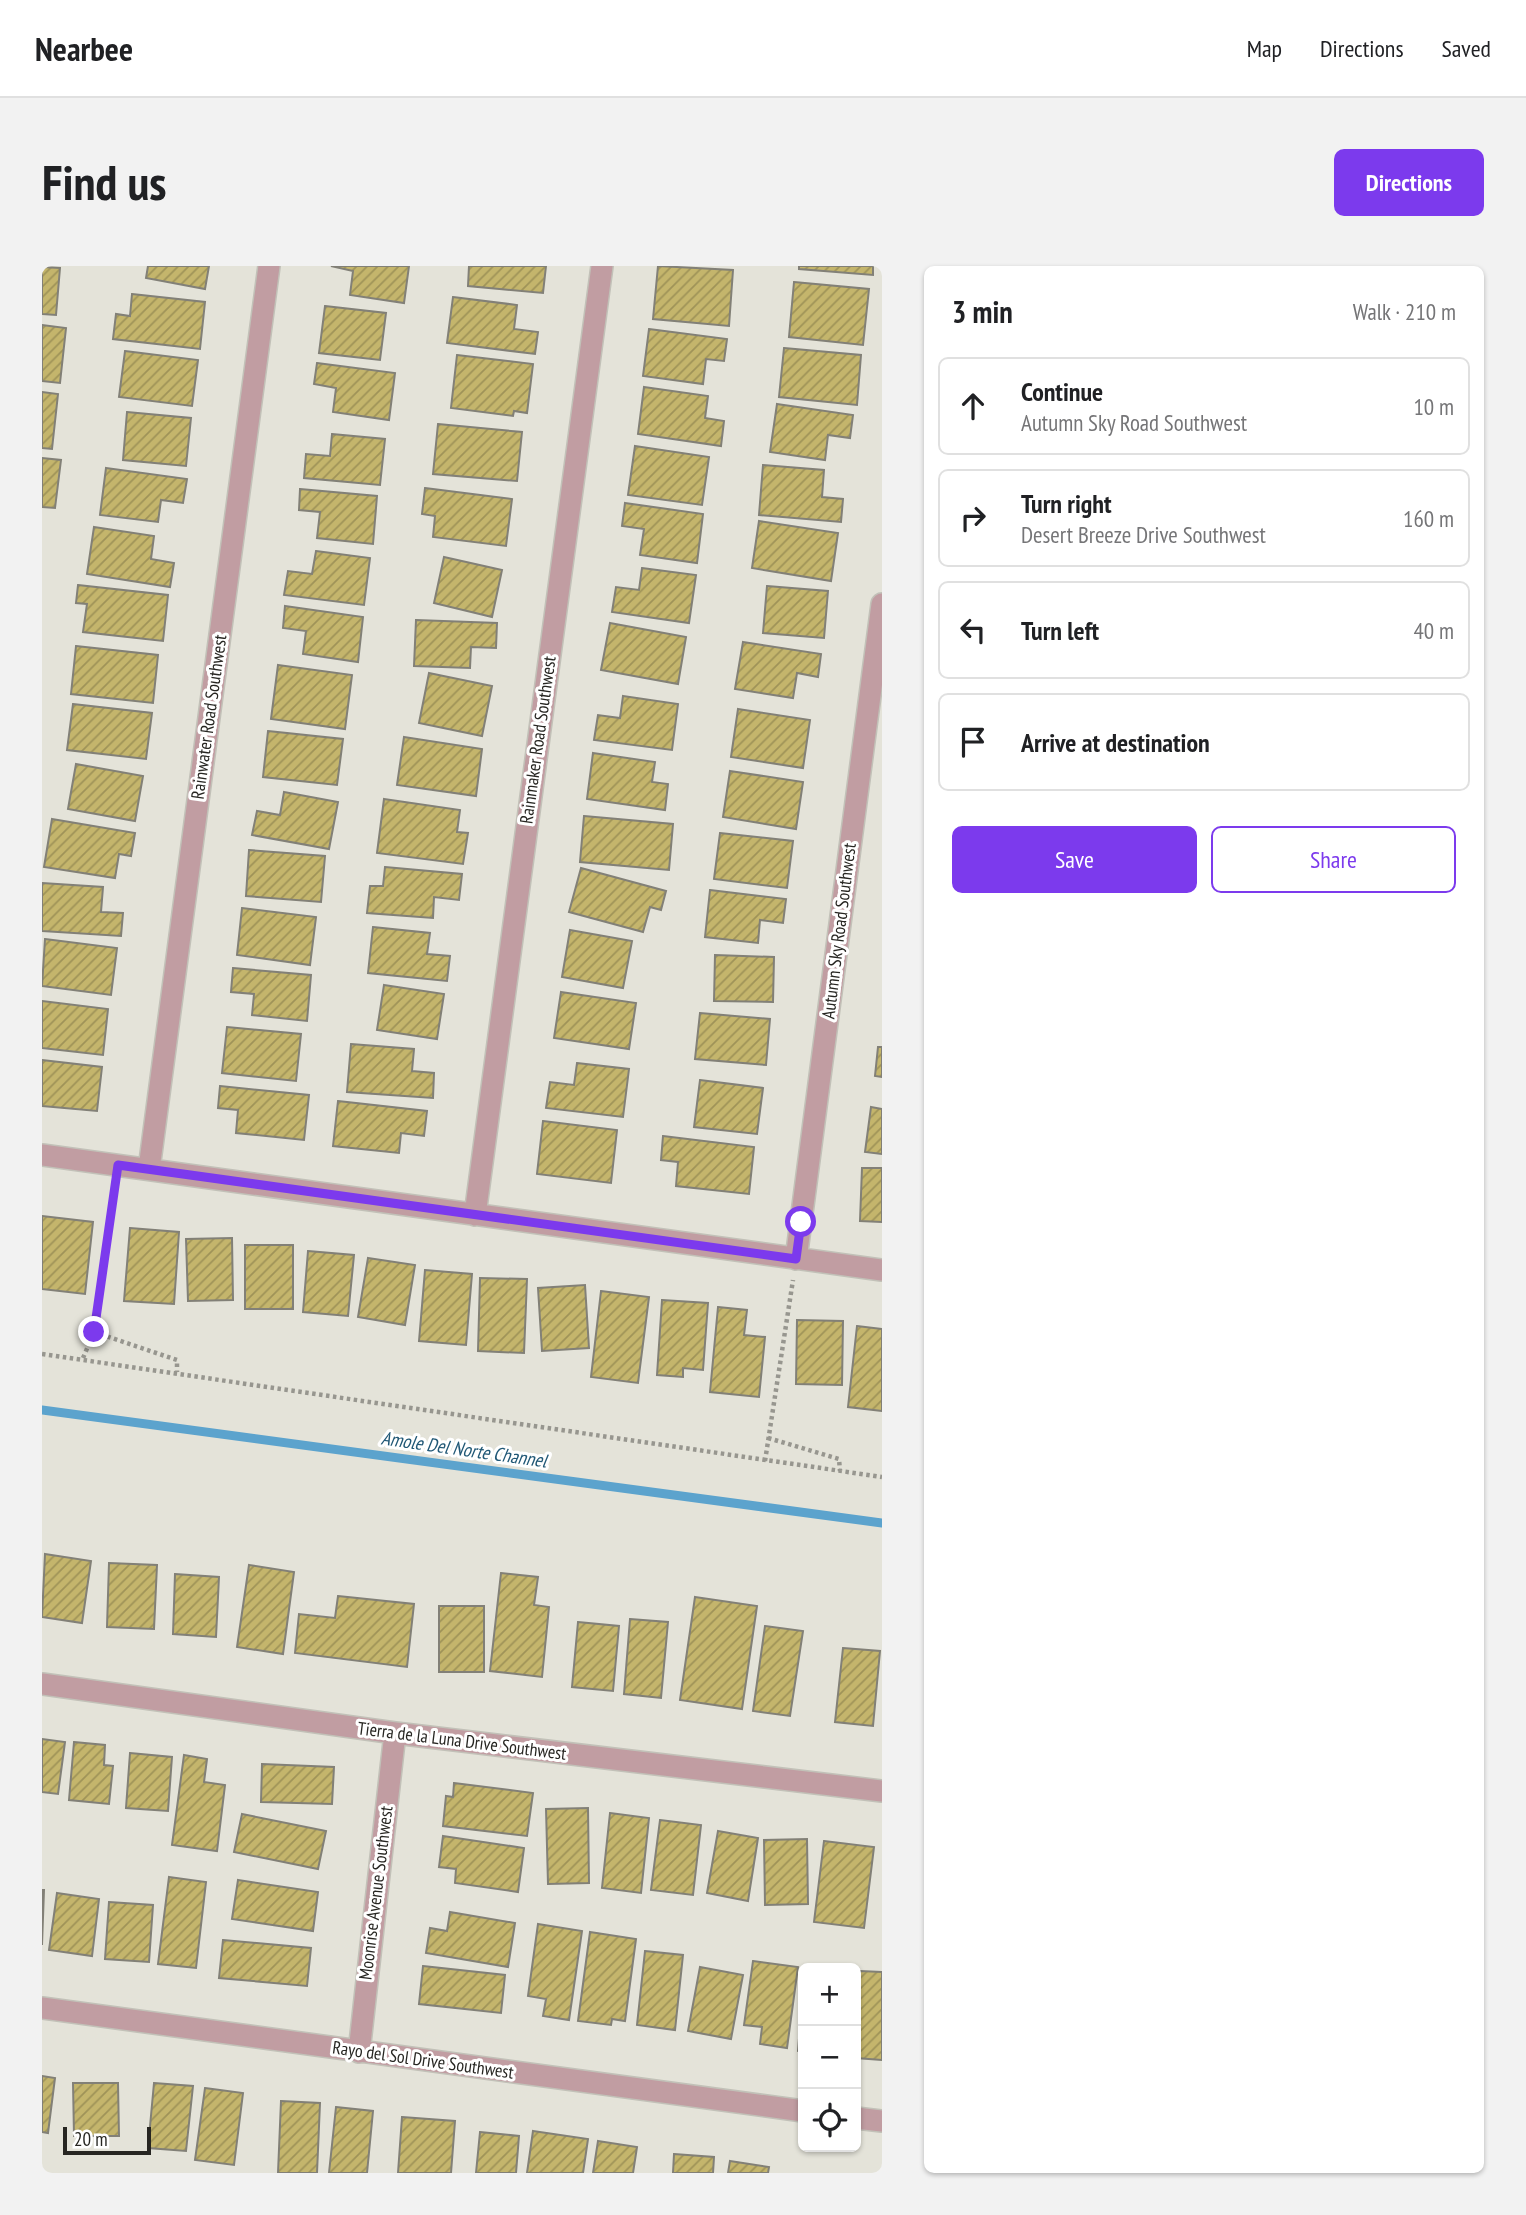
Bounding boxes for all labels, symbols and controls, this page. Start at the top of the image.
text: Nearbee [35,27,133,70]
text: Map [1247,33,1282,64]
text: Directions [1320,33,1404,64]
text: Saved [1442,33,1491,64]
button: Directions [1334,149,1484,216]
text: Find us [42,150,166,214]
text: 3 min [952,292,1013,331]
text: Walk · 210 m [1353,297,1456,326]
text: Continue [1021,375,1103,408]
icon: ahead [954,387,992,425]
text: 10 m [1413,392,1454,421]
text: Autumn Sky Road Southwest [1021,408,1247,437]
text: Turn right [1021,487,1112,520]
icon: right [954,499,992,537]
text: 160 m [1403,504,1454,533]
text: Desert Breeze Drive Southwest [1021,520,1266,549]
icon: left [954,611,992,649]
text: Turn left [1021,614,1099,647]
text: 40 m [1413,616,1454,645]
street label: Rainwater Road Southwest [186,633,231,801]
street label: Rainmaker Road Southwest [514,655,561,825]
icon: arrive [954,723,992,761]
text: Arrive at destination [1021,726,1210,759]
button: Save [952,826,1197,893]
button: Share [1211,826,1456,893]
street label: Autumn Sky Road Southwest [816,842,861,1020]
route start [785,1206,816,1237]
route end [78,1316,109,1347]
water label: Amole Del Norte Channel [380,1426,550,1473]
street label: Tierra de la Luna Drive Southwest [356,1716,568,1765]
street label: Moonrise Avenue Southwest [353,1805,398,1981]
map controls [798,1963,861,2152]
button: + [798,1963,861,2026]
button: − [798,2026,861,2089]
street label: Rayo del Sol Drive Southwest [331,2035,515,2084]
button: locate [798,2089,861,2152]
scale bar [63,2124,150,2156]
text: 20 m [74,2127,108,2151]

